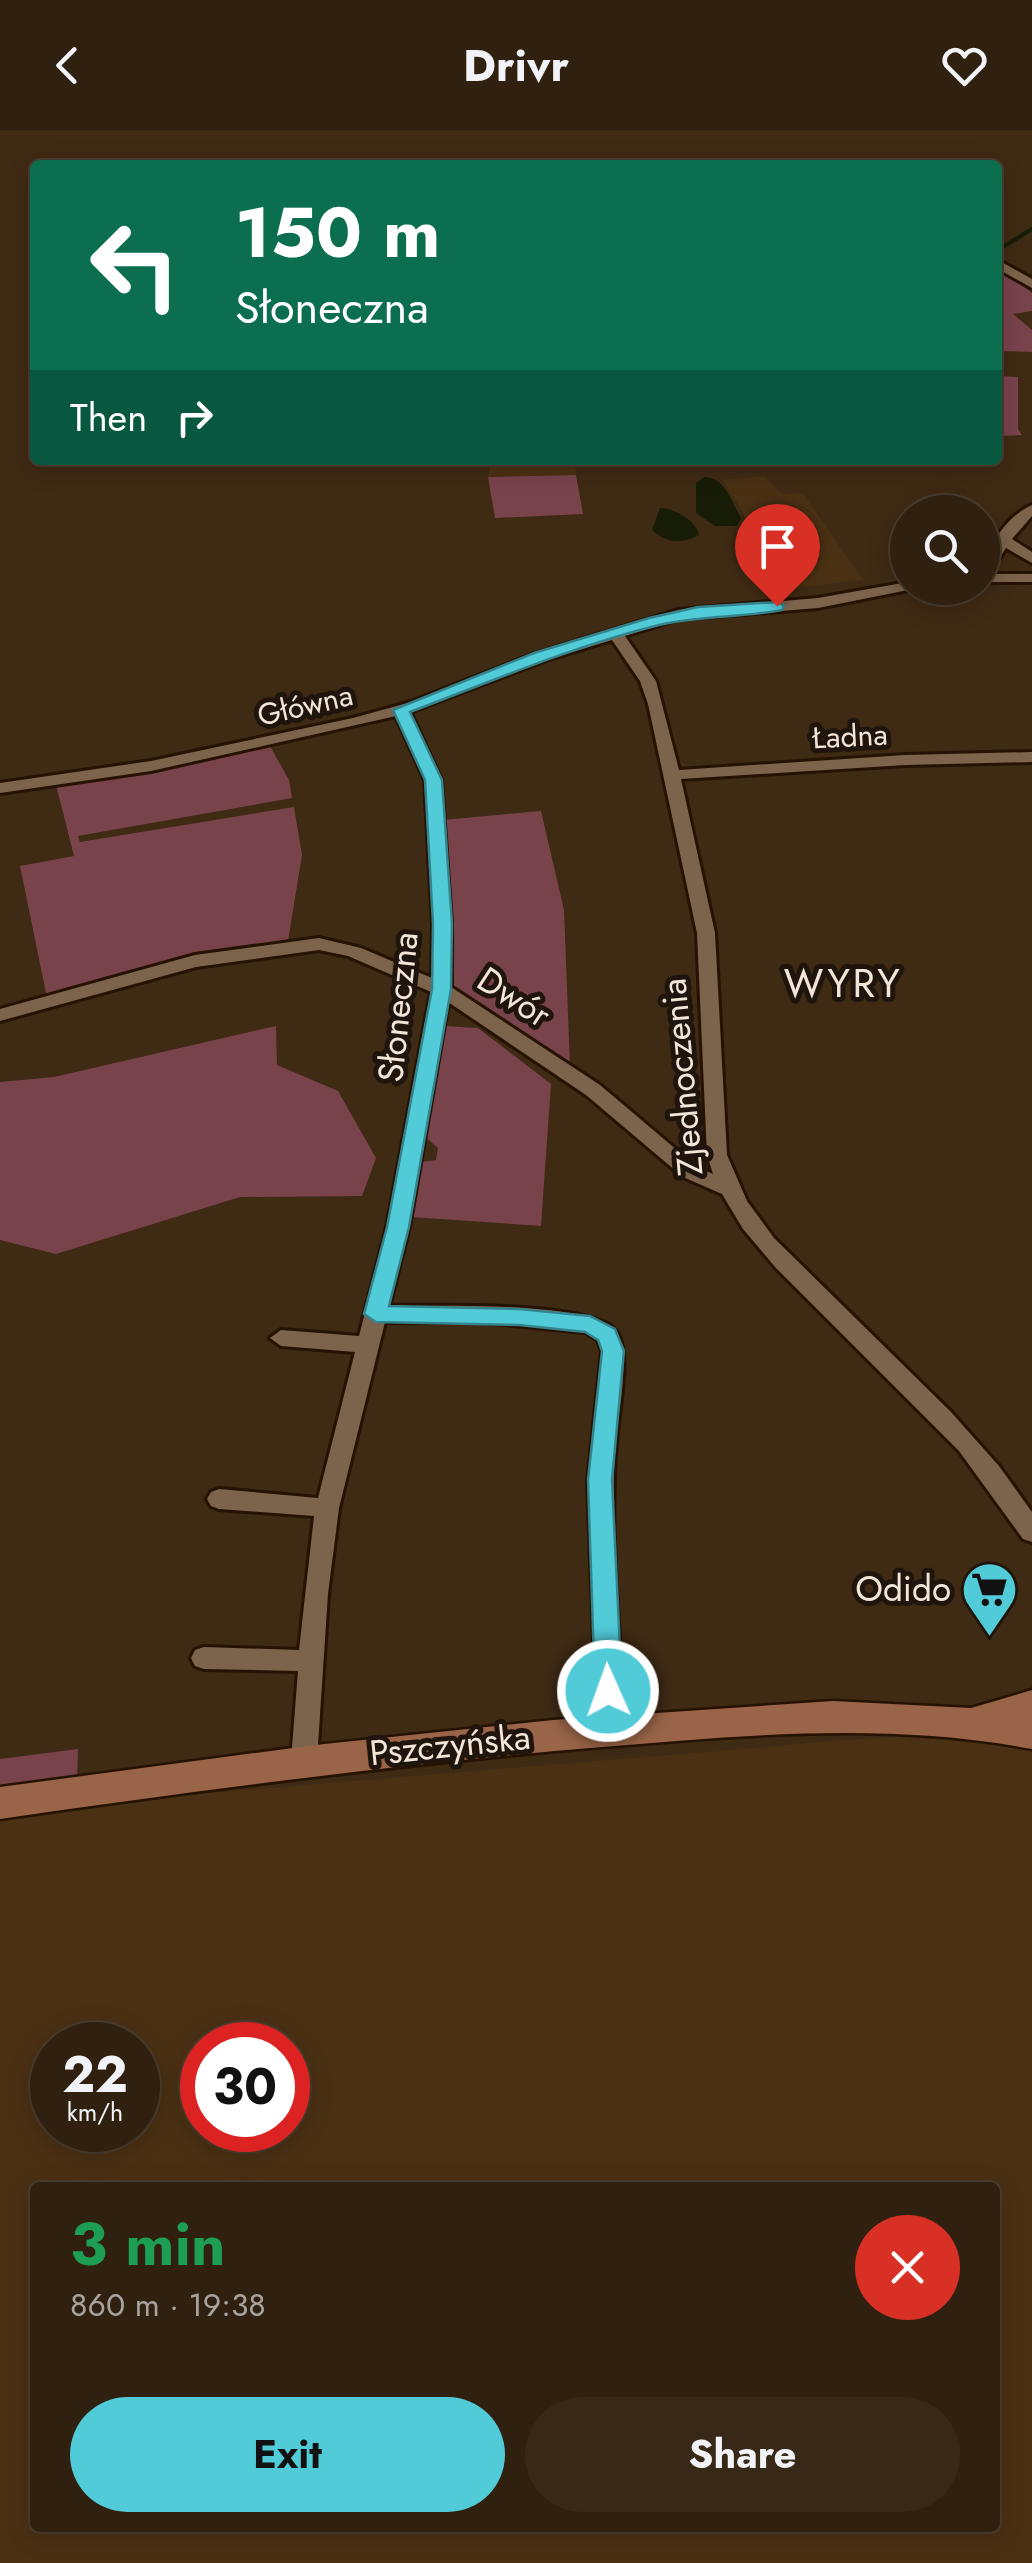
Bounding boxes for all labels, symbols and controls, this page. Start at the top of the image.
text: Drivr [463,33,569,98]
icon: back [40,38,95,93]
icon: heart [937,38,992,93]
text: 150 m [235,182,441,283]
icon: left [70,200,200,330]
text: Słoneczna [235,275,429,340]
text: Then [70,390,147,445]
icon: right [167,390,222,445]
map controls [890,495,1000,605]
button: search [890,495,1000,605]
pin [735,504,820,607]
icon: arrive [750,519,805,574]
street label: Główna [253,673,357,737]
street label: Ładna [810,713,889,759]
street label: Słoneczna [365,929,431,1085]
district label: WYRY [784,954,902,1012]
street label: Dwór [467,955,561,1039]
street label: Zjednoczenia [648,976,716,1178]
supermarket icon: Odido [960,1559,1020,1638]
place label: Odido [855,1564,951,1614]
position arrow [556,1639,660,1743]
street label: Pszczyńska [367,1712,533,1778]
speed limit sign: 30 [180,2022,310,2152]
text: 22 [62,2038,128,2111]
text: km/h [67,2094,123,2130]
text: 3 min [70,2201,226,2288]
button: close [855,2215,960,2320]
text: 860 m · 19:38 [70,2282,266,2328]
button: Exit [70,2397,505,2512]
button: Share [525,2397,960,2512]

